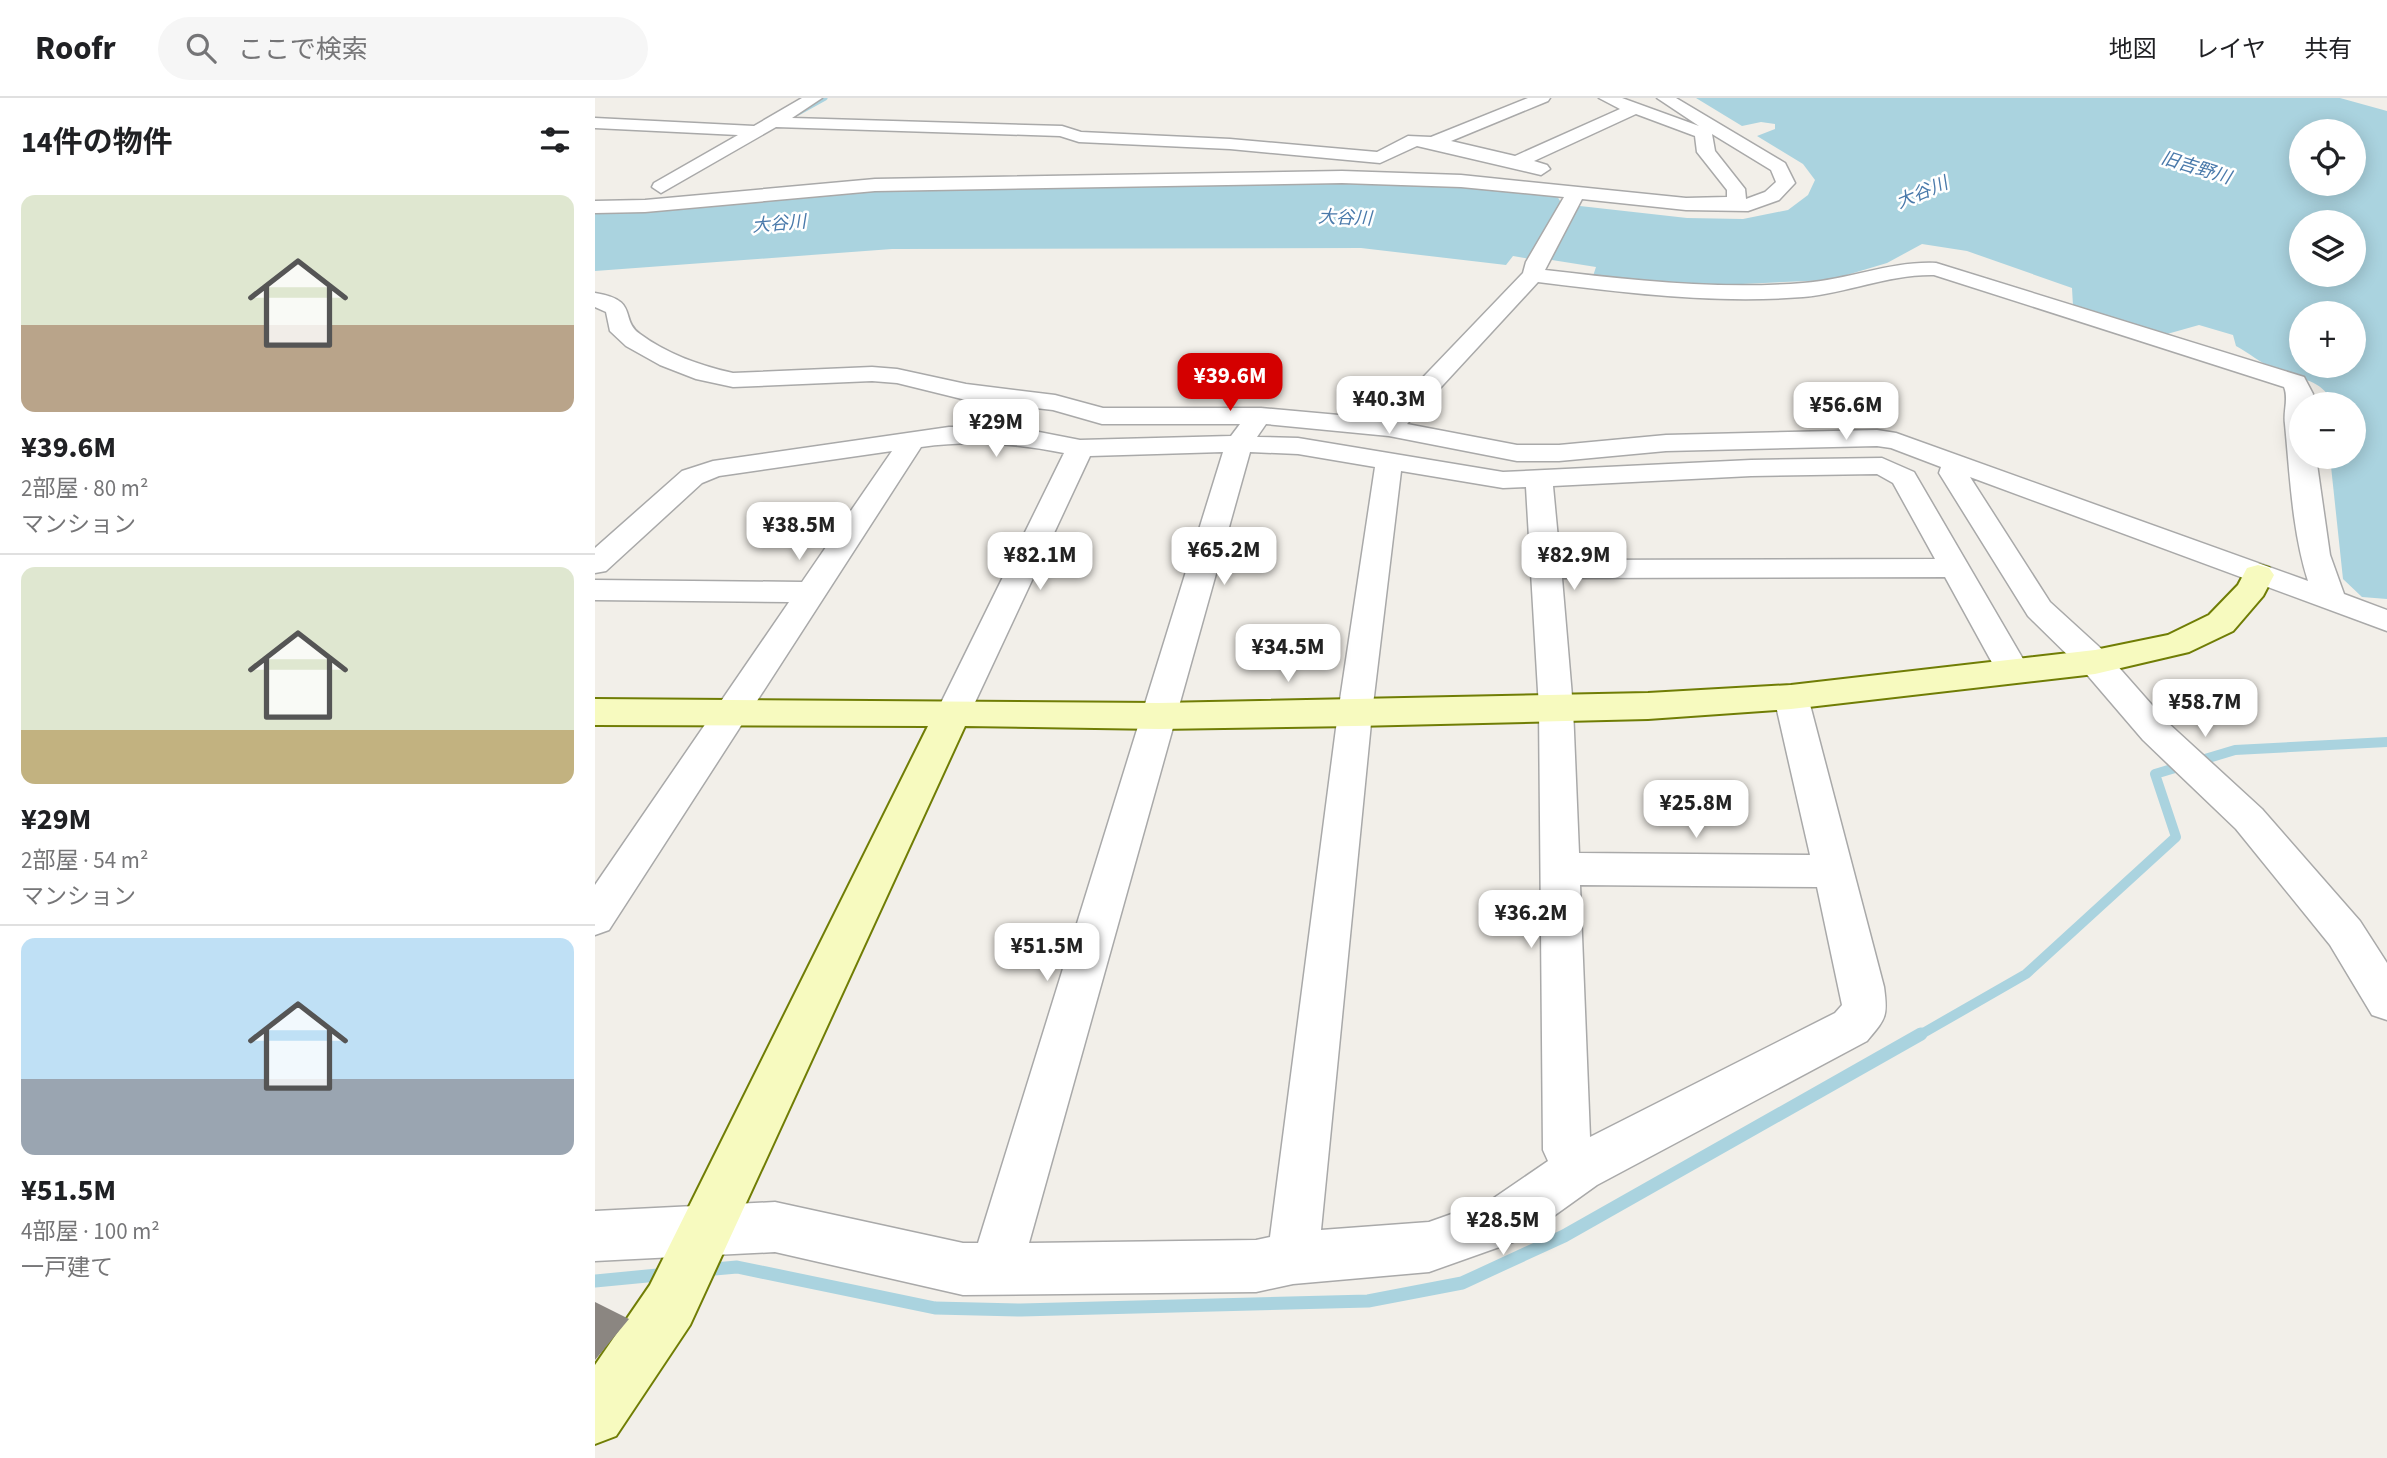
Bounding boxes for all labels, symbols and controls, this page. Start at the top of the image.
search box [158,17,648,80]
text: Roofr [35,25,116,72]
icon: search [182,29,220,67]
text: ここで検索 [238,31,368,68]
text: 地図 [2109,32,2157,67]
text: レイヤ [2195,32,2266,67]
text: 共有 [2304,32,2352,67]
map controls [2289,119,2366,469]
button: locate [2289,119,2366,196]
text: 14件の物件 [21,121,173,164]
icon: filters [536,121,574,159]
water label: 旧吉野川 [2158,146,2236,191]
water label: 大谷川 [1892,170,1954,215]
water label: 大谷川 [1318,205,1374,232]
water label: 大谷川 [751,209,809,239]
button: layers [2289,210,2366,287]
icon: home [235,240,361,366]
button: + [2289,301,2366,378]
pin: ¥39.6M [1173,354,1287,413]
text: ¥39.6M [1193,359,1267,392]
pin: ¥40.3M [1332,376,1446,436]
text: ¥40.3M [1352,382,1426,415]
pin: ¥56.6M [1789,382,1903,442]
text: ¥56.6M [1809,388,1883,421]
button: − [2289,392,2366,469]
pin: ¥29M [955,400,1037,459]
text: ¥29M [969,405,1023,438]
text: ¥39.6M [21,426,116,469]
text: 2部屋 · 80 m² [21,472,148,505]
pin: ¥38.5M [742,503,856,562]
text: マンション [21,508,136,541]
text: ¥38.5M [762,508,836,541]
pin: ¥65.2M [1167,528,1281,587]
pin: ¥82.1M [983,532,1097,592]
pin: ¥82.9M [1517,532,1631,592]
text: ¥65.2M [1187,533,1261,566]
text: ¥82.1M [1003,538,1077,571]
text: ¥82.9M [1537,538,1611,571]
icon: home [235,612,361,738]
pin: ¥34.5M [1231,624,1345,684]
text: ¥34.5M [1251,630,1325,663]
pin: ¥58.7M [2148,680,2262,739]
text: ¥58.7M [2168,685,2242,718]
pin: ¥25.8M [1639,780,1753,840]
text: ¥25.8M [1659,786,1733,819]
text: ¥29M [21,798,91,841]
text: 2部屋 · 54 m² [21,844,148,877]
text: マンション [21,880,136,913]
pin: ¥36.2M [1474,890,1588,950]
text: ¥36.2M [1494,896,1568,929]
pin: ¥51.5M [990,924,1104,983]
text: ¥51.5M [1010,929,1084,962]
icon: home [235,983,361,1109]
text: ¥51.5M [21,1169,116,1212]
pin: ¥28.5M [1446,1198,1560,1257]
text: ¥28.5M [1466,1203,1540,1236]
text: 4部屋 · 100 m² [21,1215,160,1248]
text: 一戸建て [21,1251,113,1284]

